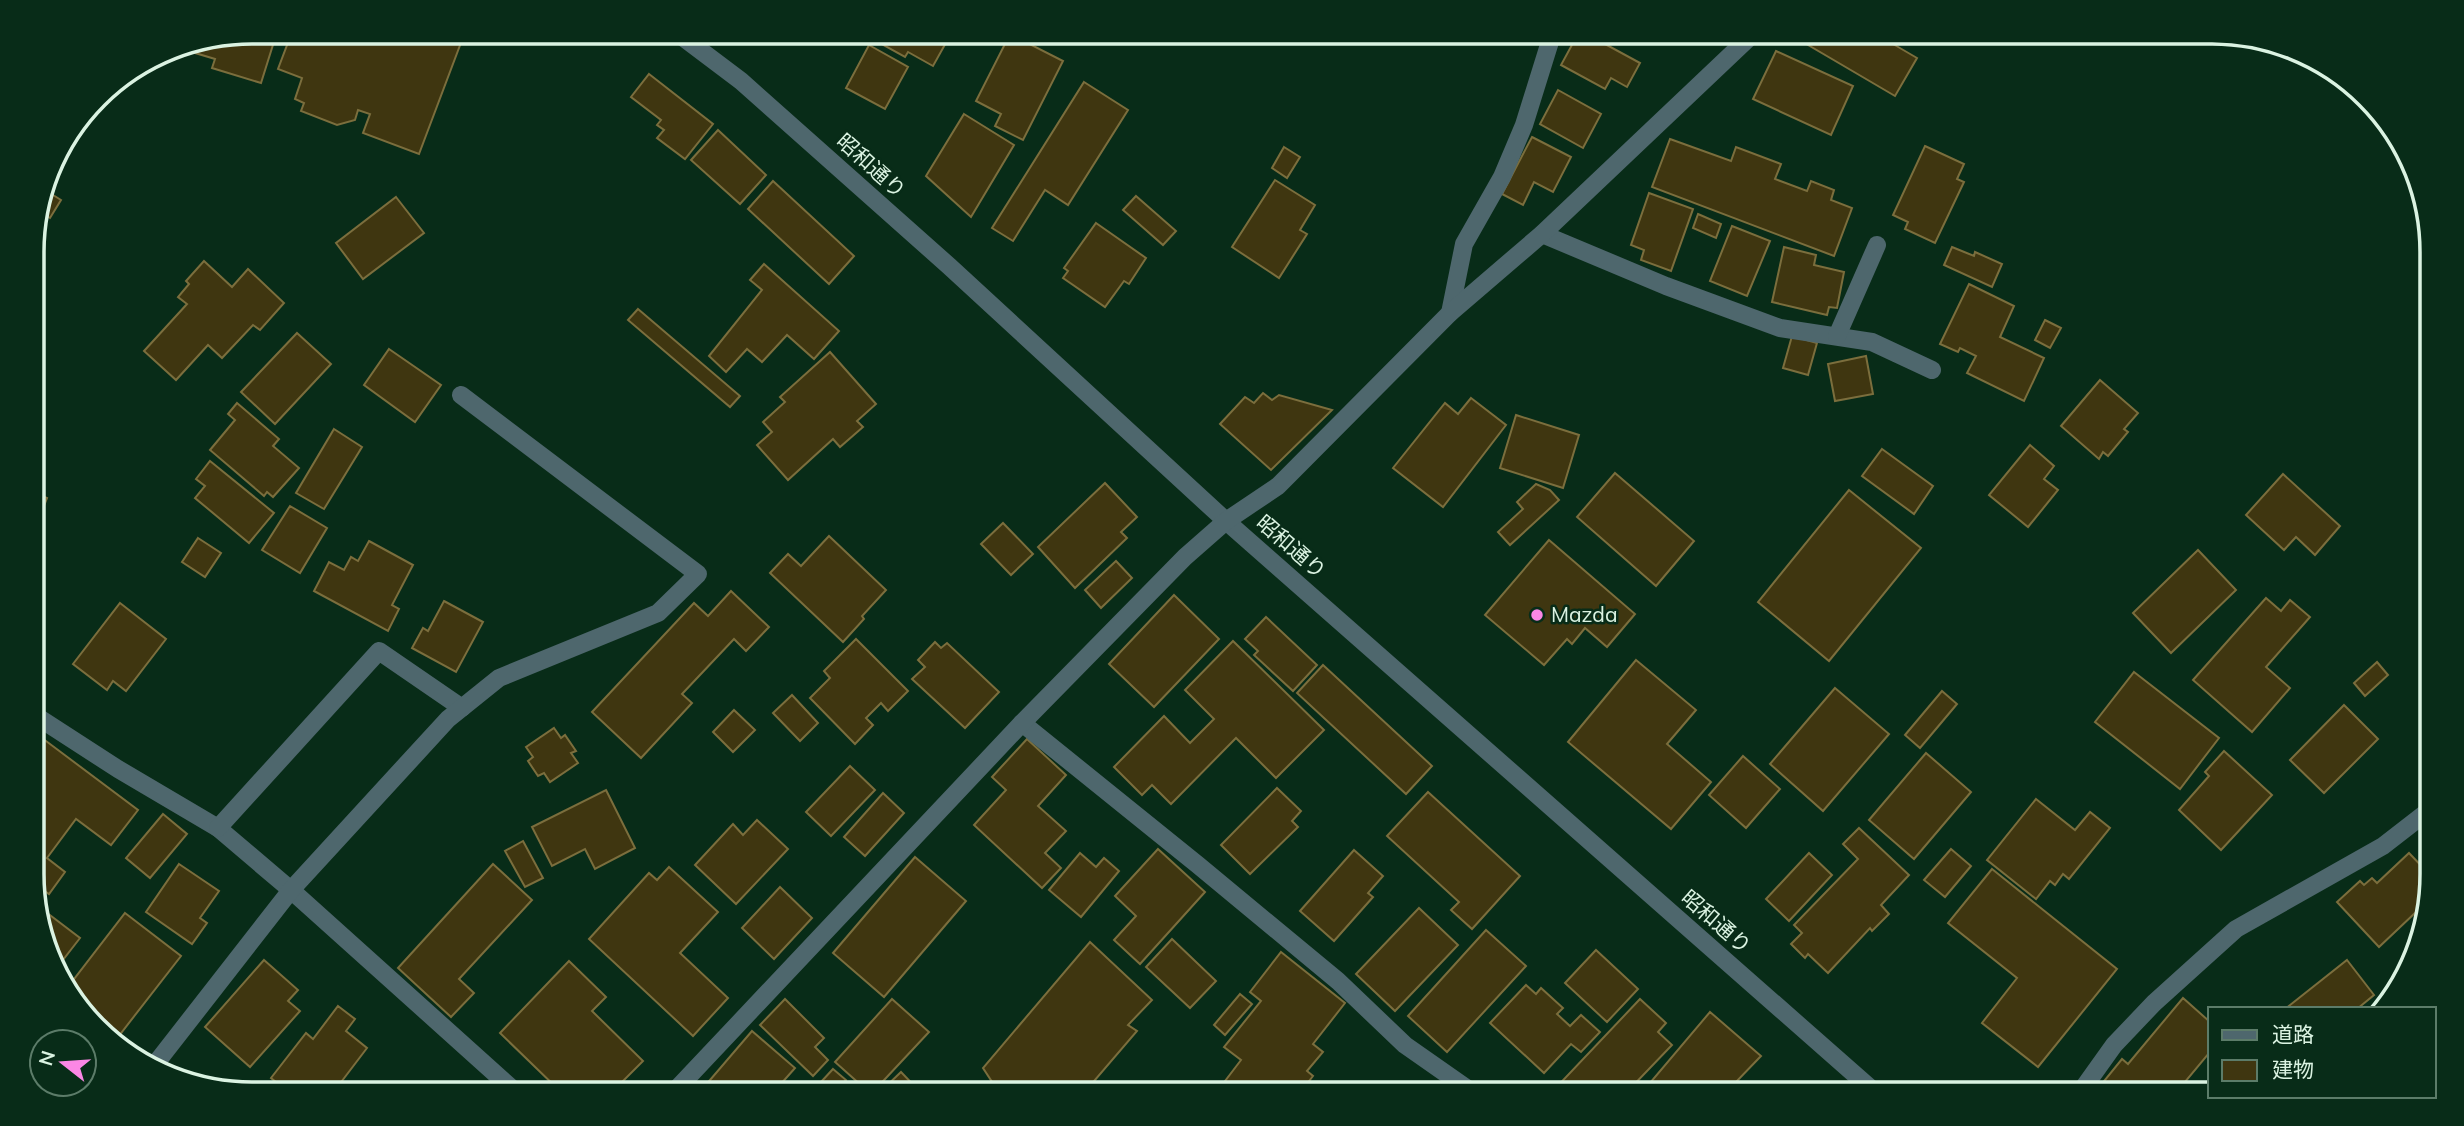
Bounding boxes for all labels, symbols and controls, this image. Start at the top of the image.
street label: 昭和通り [832,127,912,203]
street label: 昭和通り [1251,509,1332,584]
place label: Mazda [1551,601,1618,627]
marker: Mazda [1529,607,1545,623]
street label: 昭和通り [1676,884,1757,959]
legend [2208,1007,2436,1098]
text: 道路 [2272,1021,2314,1047]
north arrow [28,1028,98,1098]
text: N [33,1048,60,1068]
text: 建物 [2272,1056,2314,1082]

